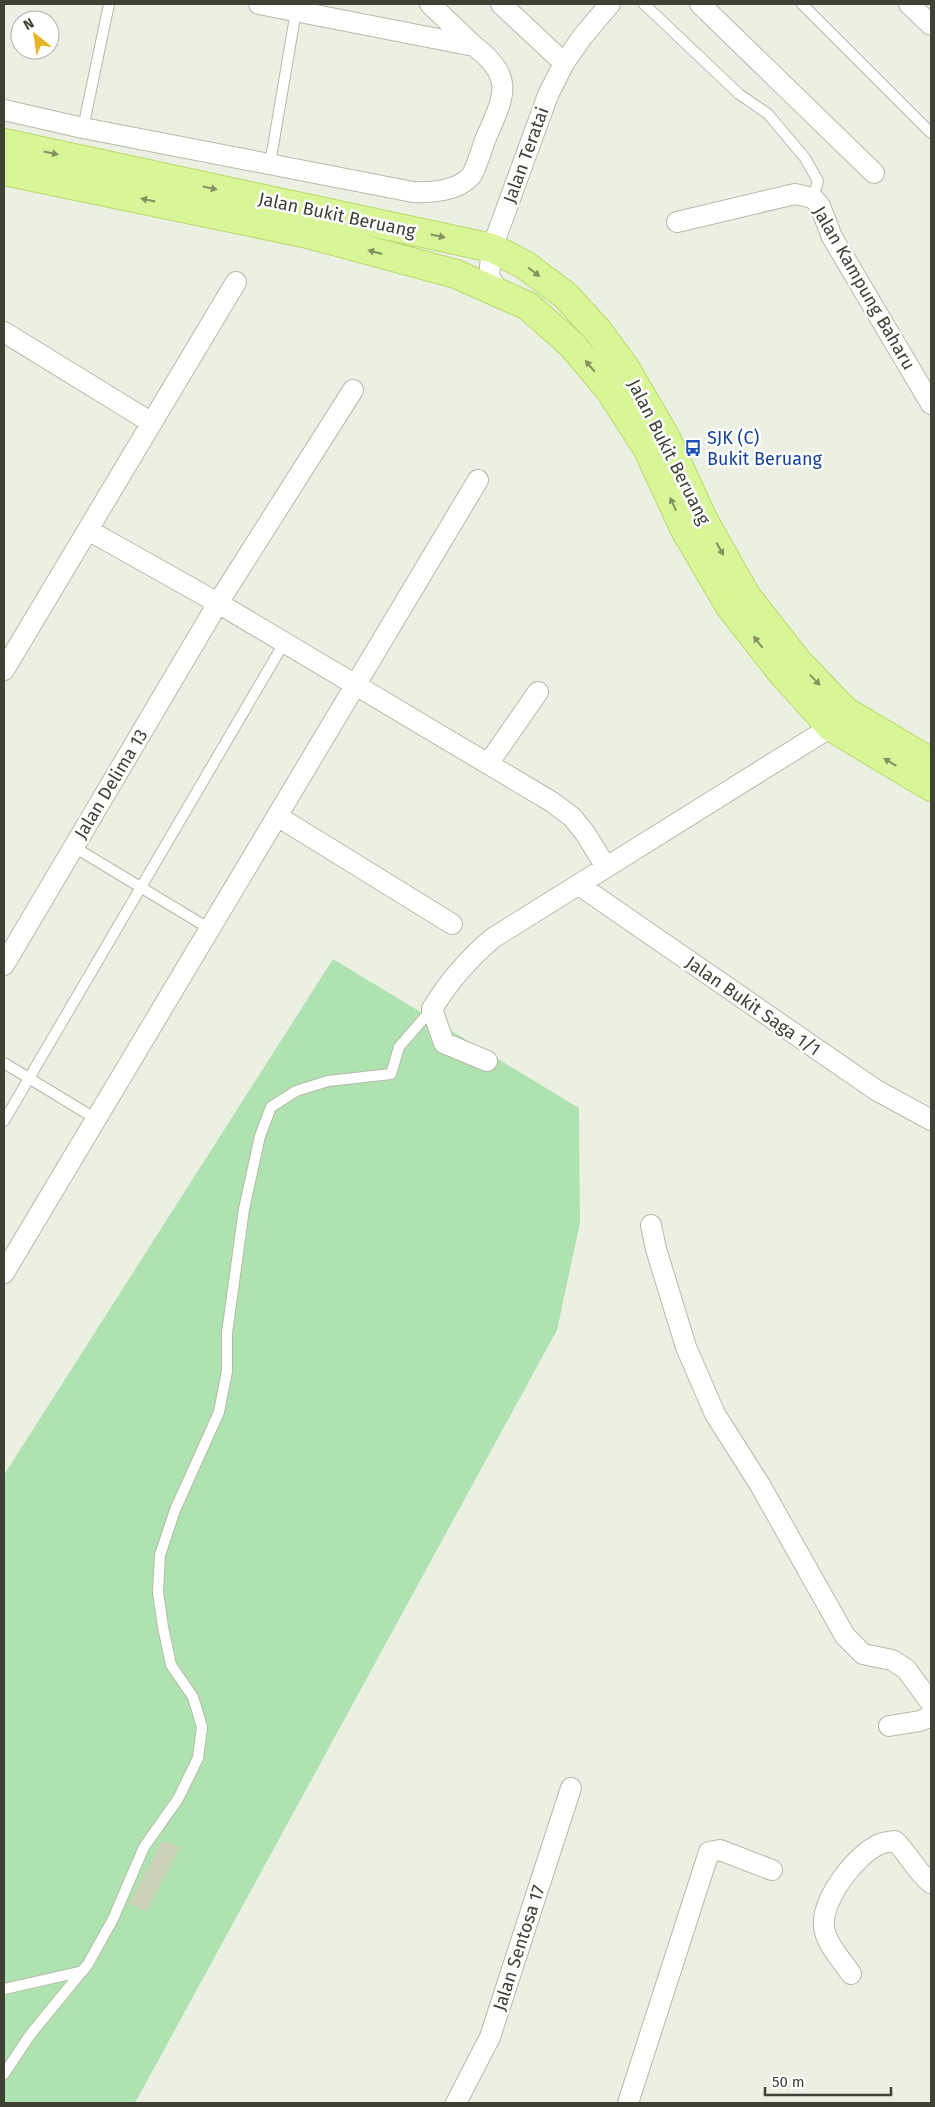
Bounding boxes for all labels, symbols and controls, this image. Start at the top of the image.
north arrow [10,10,60,60]
text: N [20,14,37,34]
street label: Jalan Teratai [498,104,554,206]
one-way arrow [44,150,60,158]
one-way arrow [203,184,219,192]
street label: Jalan Bukit Beruang [256,188,418,243]
one-way arrow [140,196,156,204]
street label: Jalan Kampung Baharu [808,202,920,374]
one-way arrow [430,233,446,241]
one-way arrow [368,247,383,255]
one-way arrow [527,267,541,277]
one-way arrow [584,360,596,372]
street label: Jalan Bukit Beruang [623,376,715,529]
place label: SJK (C) Bukit Beruang [707,427,822,470]
bus stop icon: SJK (C) Bukit Beruang [683,438,703,458]
one-way arrow [669,497,677,511]
one-way arrow [716,541,724,556]
one-way arrow [753,636,764,649]
one-way arrow [808,674,820,686]
street label: Jalan Delima 13 [70,725,152,843]
one-way arrow [883,758,896,767]
street label: Jalan Bukit Saga 1/1 [681,951,825,1061]
street label: Jalan Sentosa 17 [488,1882,550,2014]
scale bar [765,2064,891,2096]
text: 50 m [772,2073,805,2091]

